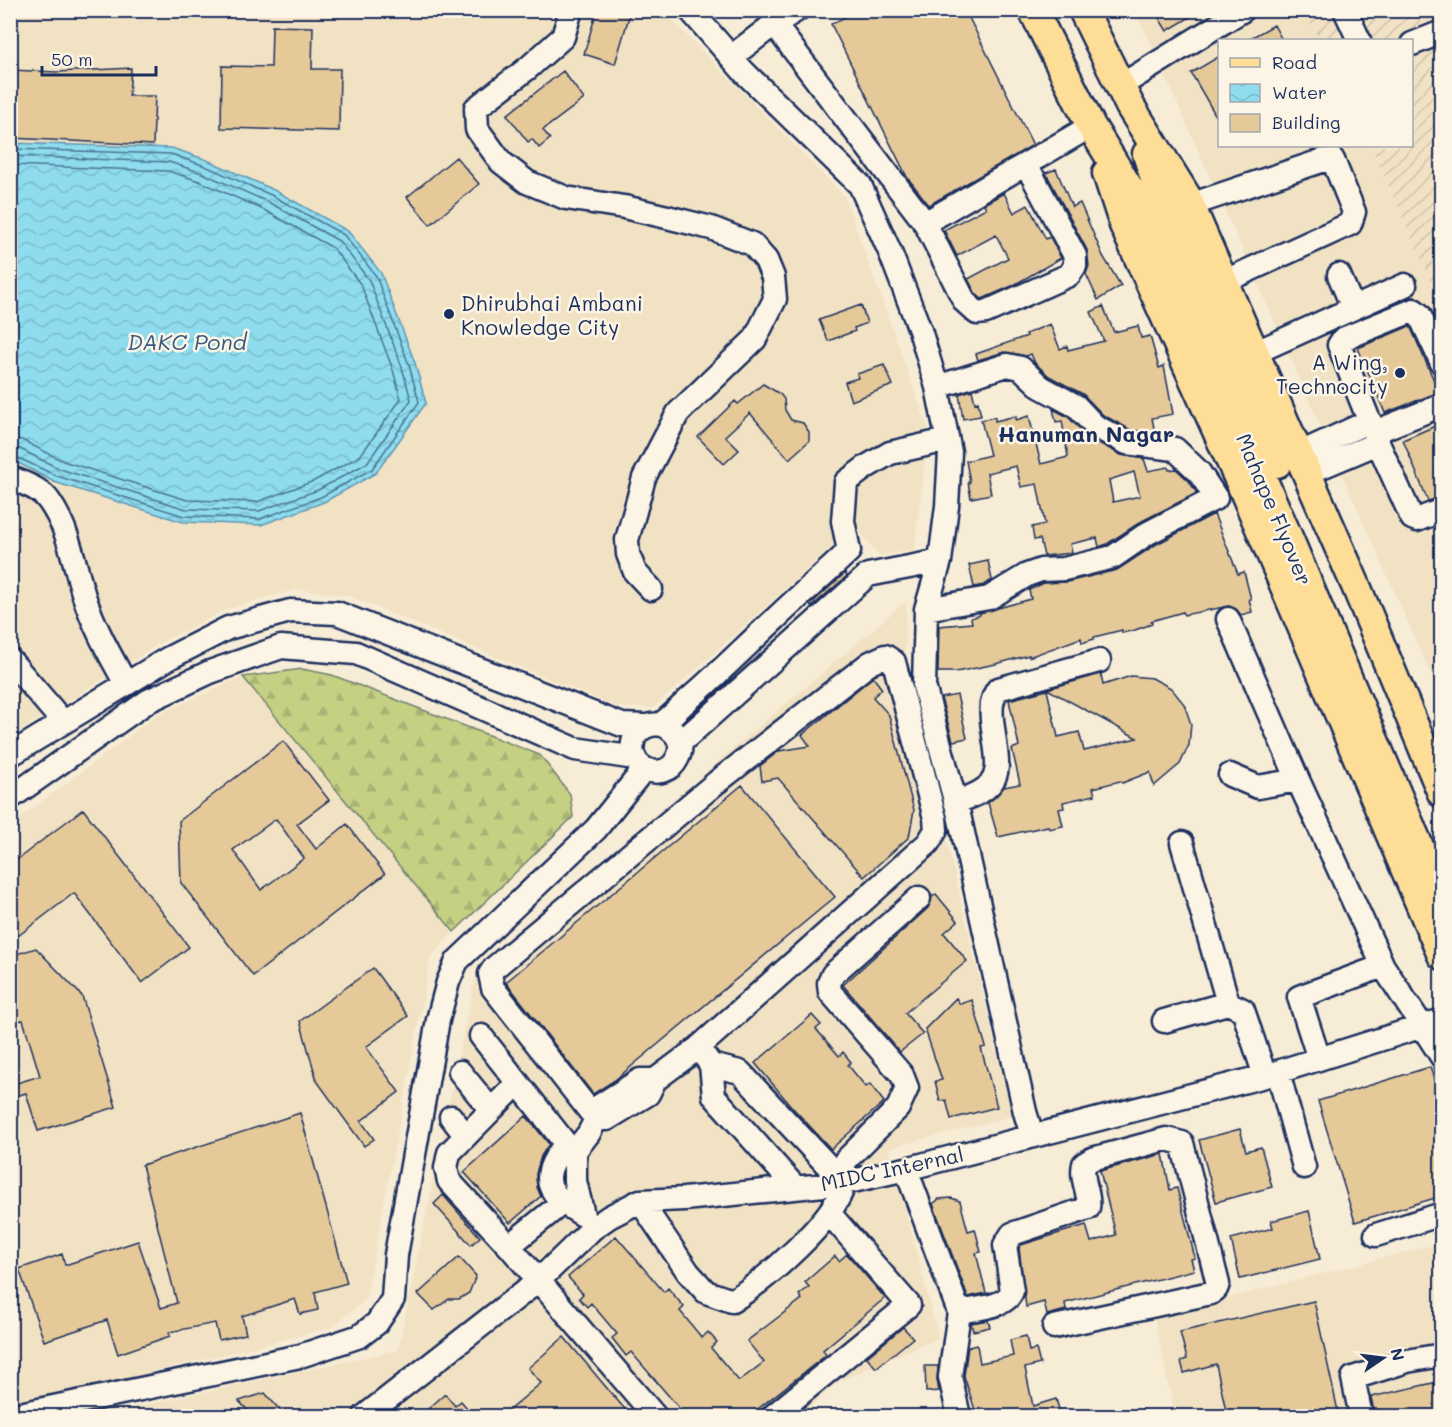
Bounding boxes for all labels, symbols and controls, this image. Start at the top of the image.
scale bar [42,39,156,77]
legend [1218,39,1413,147]
text: 50 m [51,47,93,71]
text: Road [1272,50,1317,74]
text: Water [1272,80,1327,104]
text: Building [1272,110,1340,134]
place label: Dhirubhai Ambani Knowledge City [461,289,643,340]
marker: Dhirubhai Ambani Knowledge City [442,307,456,321]
water label: DAKC Pond [127,327,248,356]
place label: A Wing, Technocity [1276,348,1388,399]
marker: A Wing, Technocity [1393,366,1407,380]
district label: Hanuman Nagar [998,419,1174,448]
street label: Mahape Flyover [1231,429,1319,589]
street label: MIDC Internal [818,1140,966,1196]
north arrow [1353,1328,1413,1388]
text: N [1386,1346,1410,1363]

